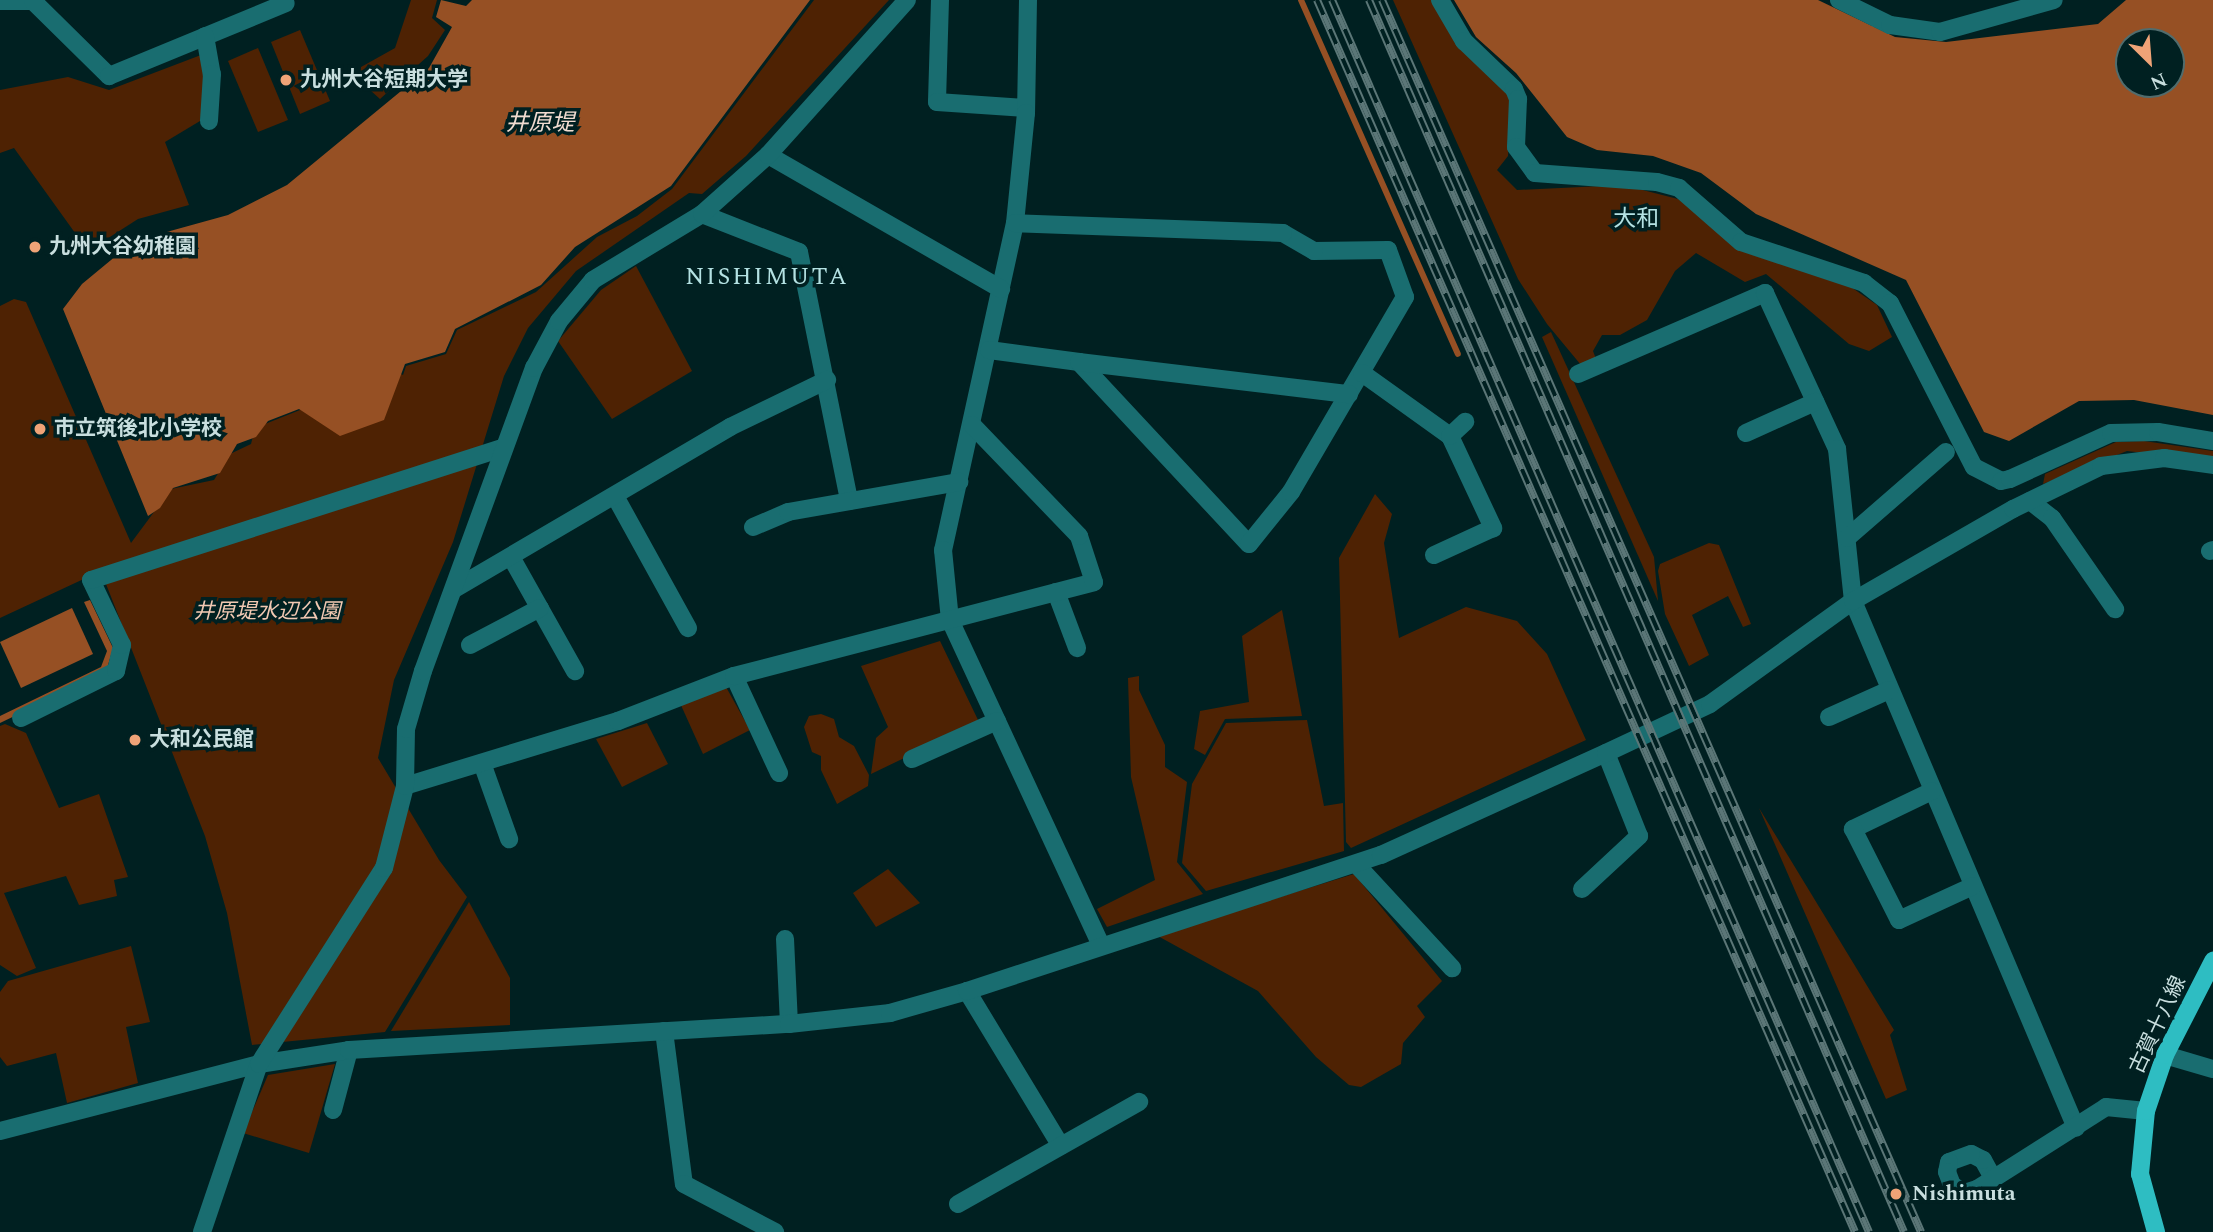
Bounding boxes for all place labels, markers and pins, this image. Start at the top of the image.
place label: 九州大谷短期大学 [300,67,468,93]
marker: 九州大谷短期大学 [278,72,294,88]
place label: 九州大谷幼稚園 [49,234,196,260]
marker: 九州大谷幼稚園 [27,239,43,255]
place label: 市立筑後北小学校 [54,416,222,442]
marker: 市立筑後北小学校 [32,421,48,437]
place label: 大和公民館 [149,727,254,753]
marker: 大和公民館 [127,732,143,748]
place label: Nishimuta [1912,1181,2015,1207]
marker: Nishimuta [1886,1184,1906,1204]

